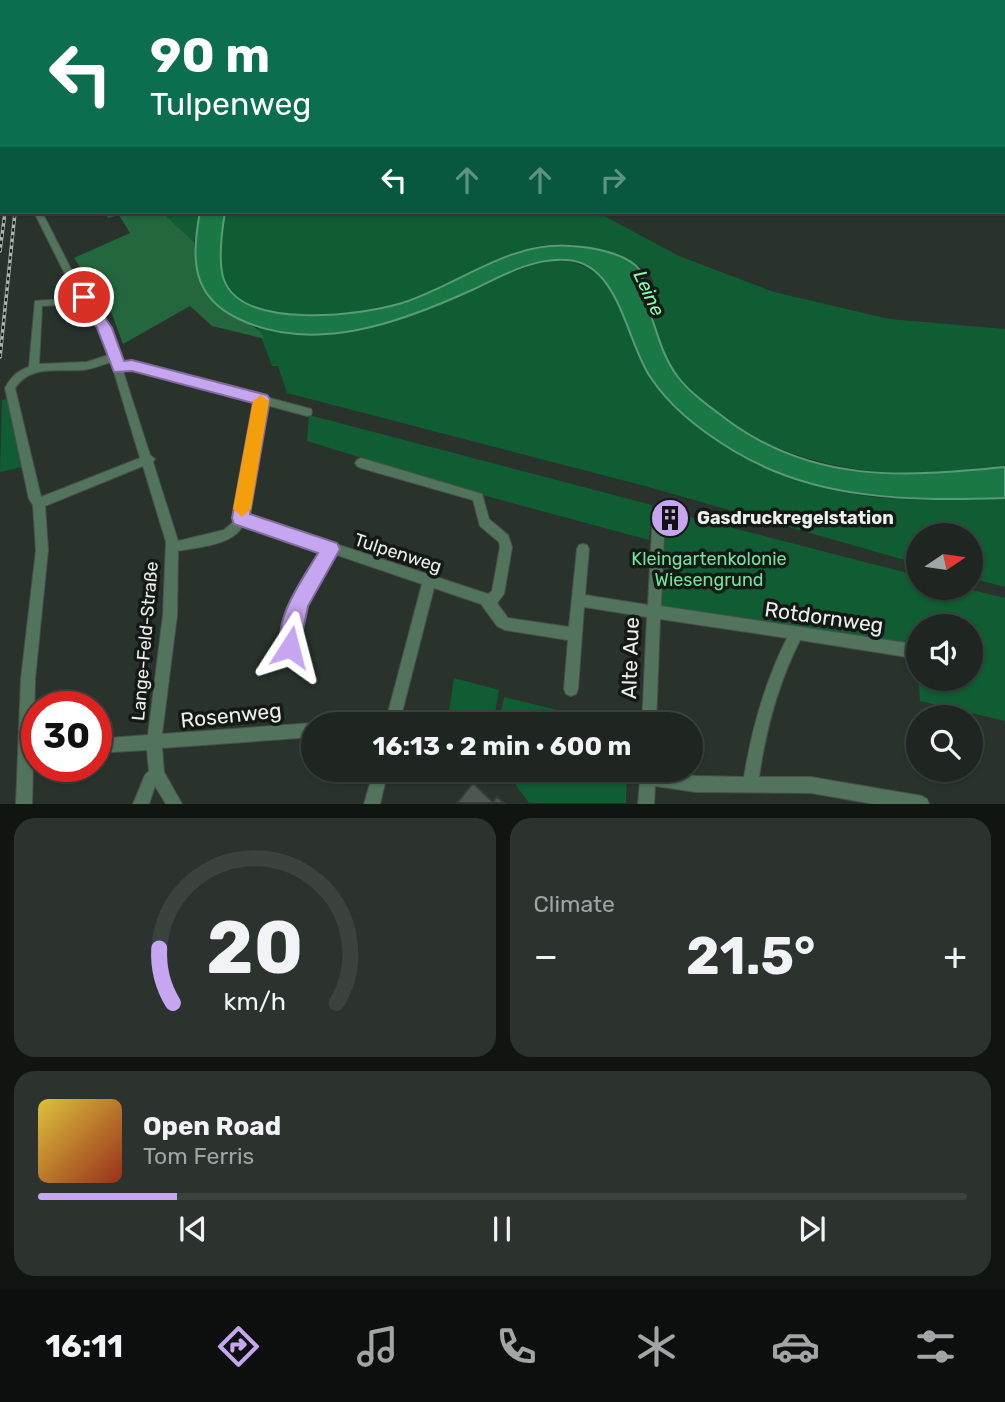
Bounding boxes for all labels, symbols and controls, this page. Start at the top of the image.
text: 90 m [150,26,270,84]
icon: left [35,28,126,119]
text: Tulpenweg [150,85,311,123]
icon: left [375,161,413,199]
icon: ahead [448,161,486,199]
icon: ahead [521,161,559,199]
icon: right [594,161,632,199]
pin [54,267,114,327]
water label: Leine [629,267,670,320]
icon: arrive [65,278,103,316]
building icon: Gasdruckregelstation [649,497,691,539]
place label: Gasdruckregelstation [697,507,894,529]
north arrow [906,523,984,600]
map controls [906,523,983,782]
street label: Tulpenweg [351,529,445,577]
park label: Kleingartenkolonie Wiesengrund [631,548,787,591]
street label: Lange-Feld-Straße [127,560,163,722]
street label: Rotdornweg [763,596,885,638]
position arrow [253,610,327,684]
button: sound [906,614,983,691]
street label: Alte Aue [616,617,644,699]
speed limit sign: 30 [21,691,112,782]
street label: Rosenweg [179,697,283,733]
button: search [906,705,983,782]
text: 16:13 · 2 min · 600 m [373,731,631,762]
text: Climate [534,890,615,918]
text: 20 [206,906,303,992]
text: 21.5° [686,925,815,987]
text: − [534,933,558,979]
text: + [943,933,967,979]
text: km/h [224,987,286,1016]
text: Open Road [143,1111,281,1142]
text: Tom Ferris [143,1142,254,1170]
icon: previous [174,1210,212,1248]
icon: pause [483,1210,521,1248]
icon: next [793,1210,831,1248]
icon: directions [214,1322,263,1371]
icon: music [353,1322,402,1371]
icon: phone [492,1322,541,1371]
icon: climate [632,1322,681,1371]
icon: car [771,1322,820,1371]
icon: filters [911,1322,960,1371]
text: 16:11 [45,1327,123,1365]

